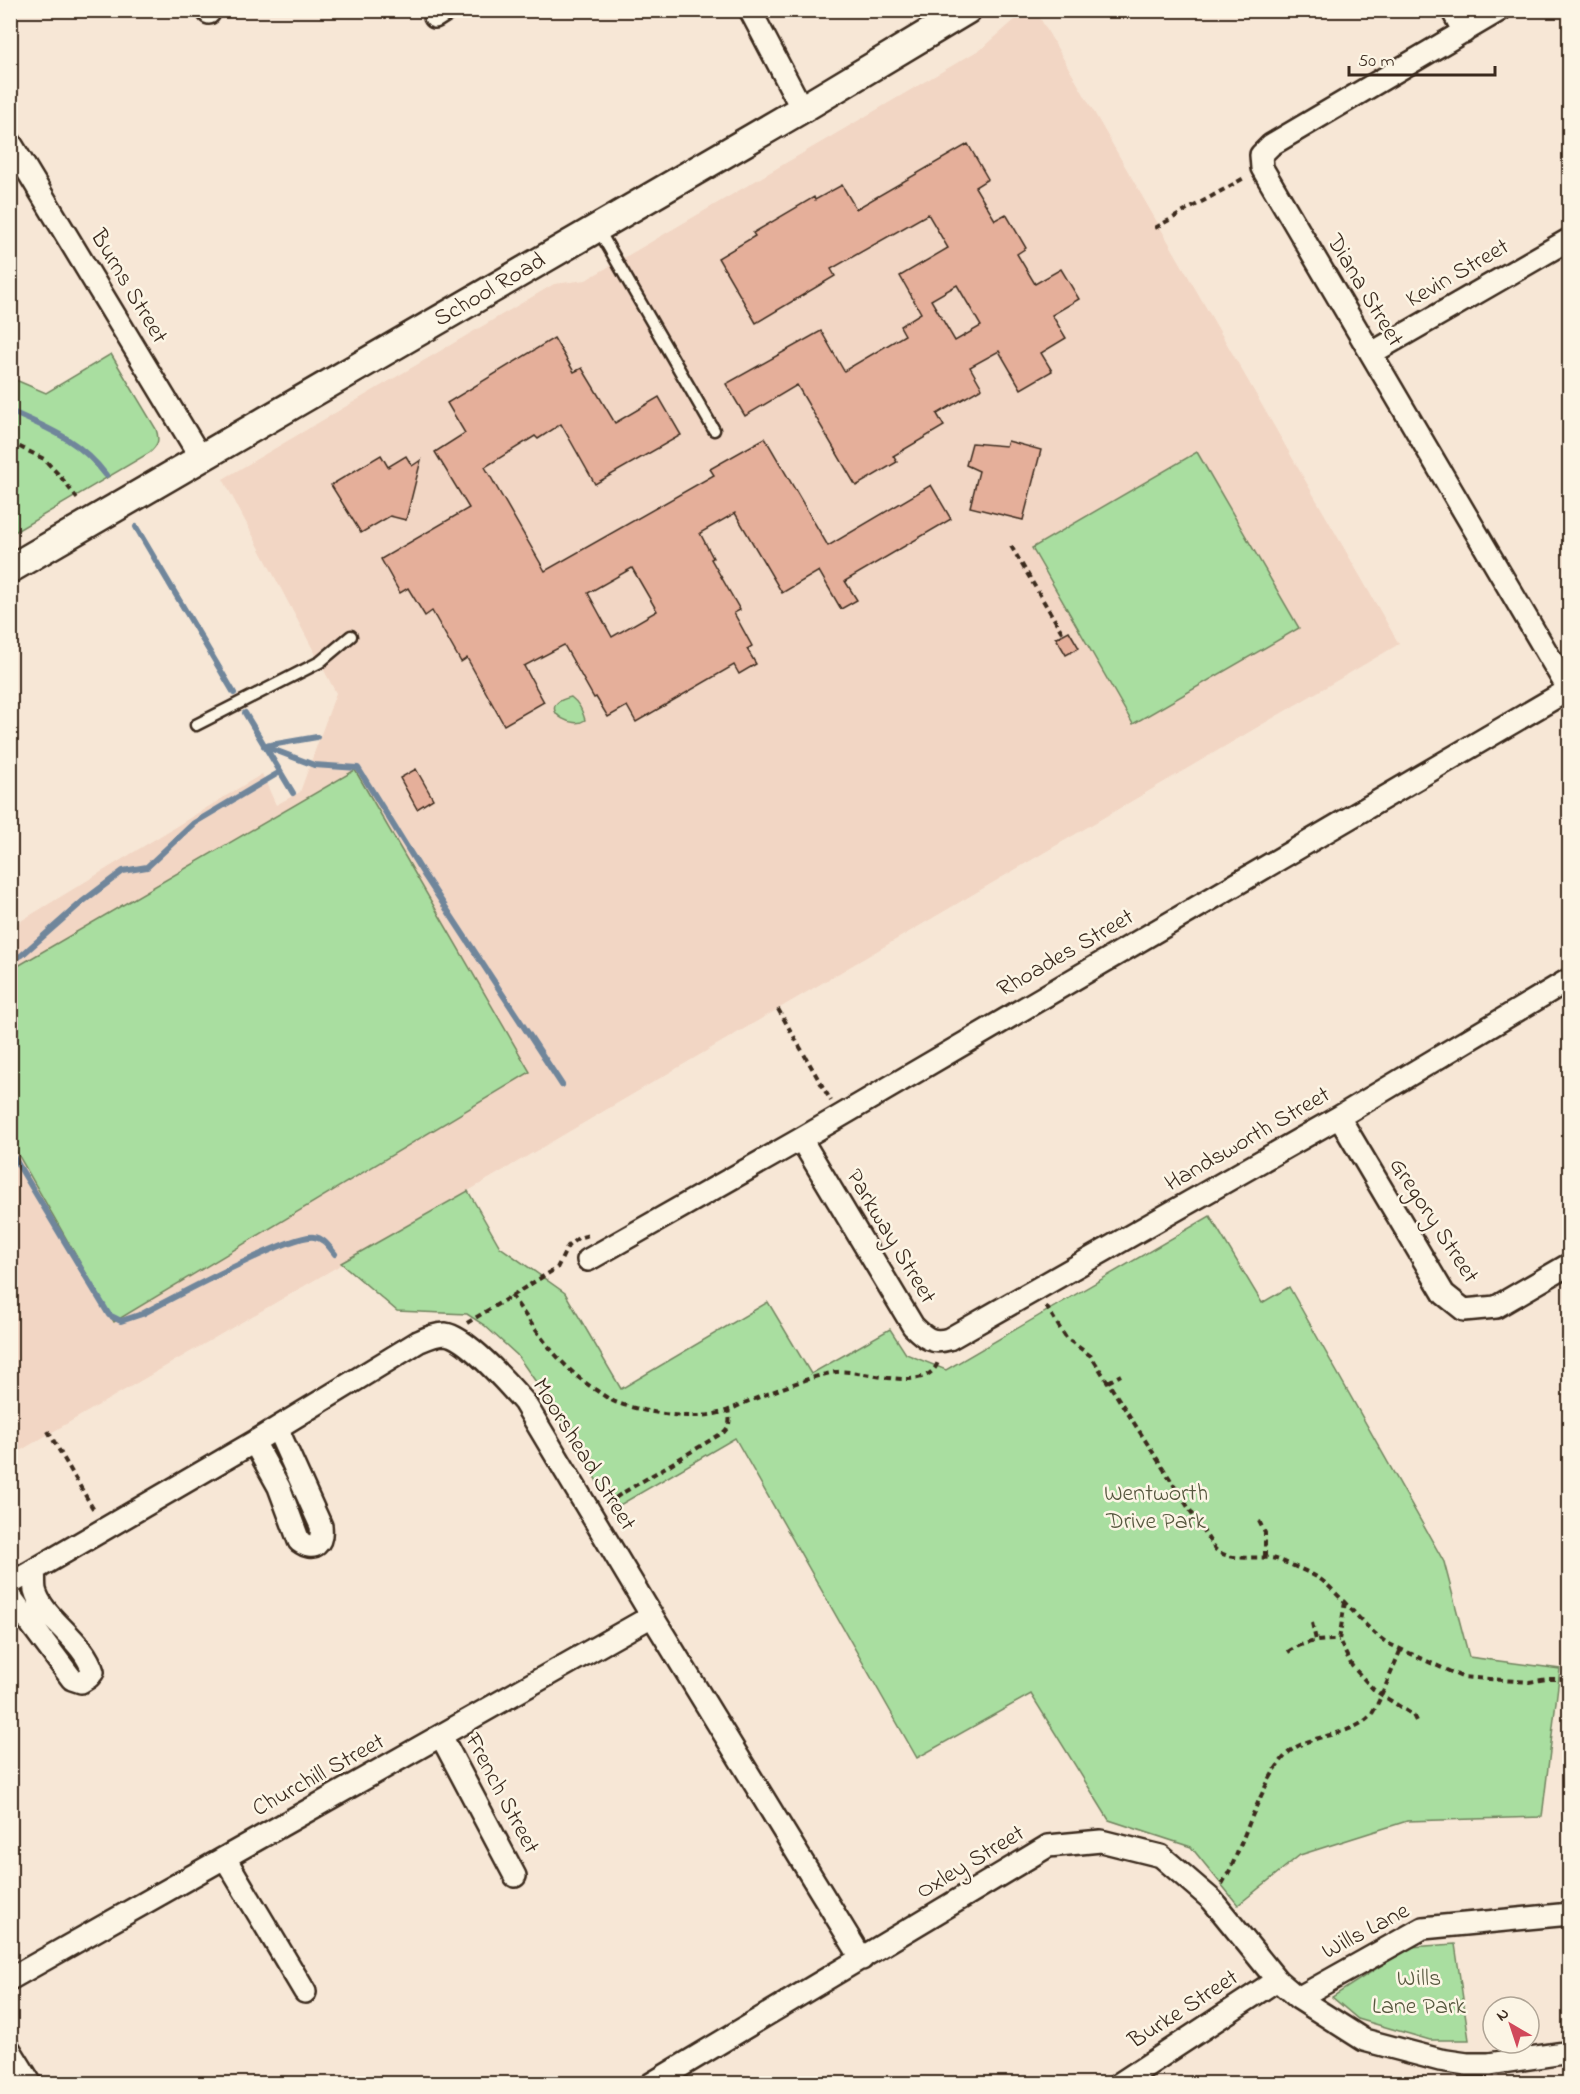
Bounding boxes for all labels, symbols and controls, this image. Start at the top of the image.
scale bar [1349,39,1494,77]
text: 50 m [1358,49,1395,75]
street label: Burns Street [80,222,176,351]
street label: Diana Street [1316,227,1411,354]
street label: Kevin Street [1400,230,1516,318]
street label: School Road [428,244,553,337]
street label: Rhoades Street [991,901,1141,1007]
street label: Handsworth Street [1159,1078,1337,1202]
street label: Gregory Street [1378,1151,1487,1291]
street label: Parkway Street [835,1163,944,1312]
street label: Moorshead Street [522,1372,644,1538]
park label: Wentworth Drive Park [1104,1477,1208,1540]
street label: Churchill Street [246,1725,392,1827]
street label: French Street [454,1727,547,1861]
street label: Oxley Street [910,1817,1032,1910]
street label: Wills Lane [1316,1894,1416,1970]
street label: Burke Street [1121,1961,1246,2059]
park label: Wills Lane Park [1372,1962,1466,2025]
north arrow [1481,1995,1541,2055]
text: N [1491,2002,1515,2028]

